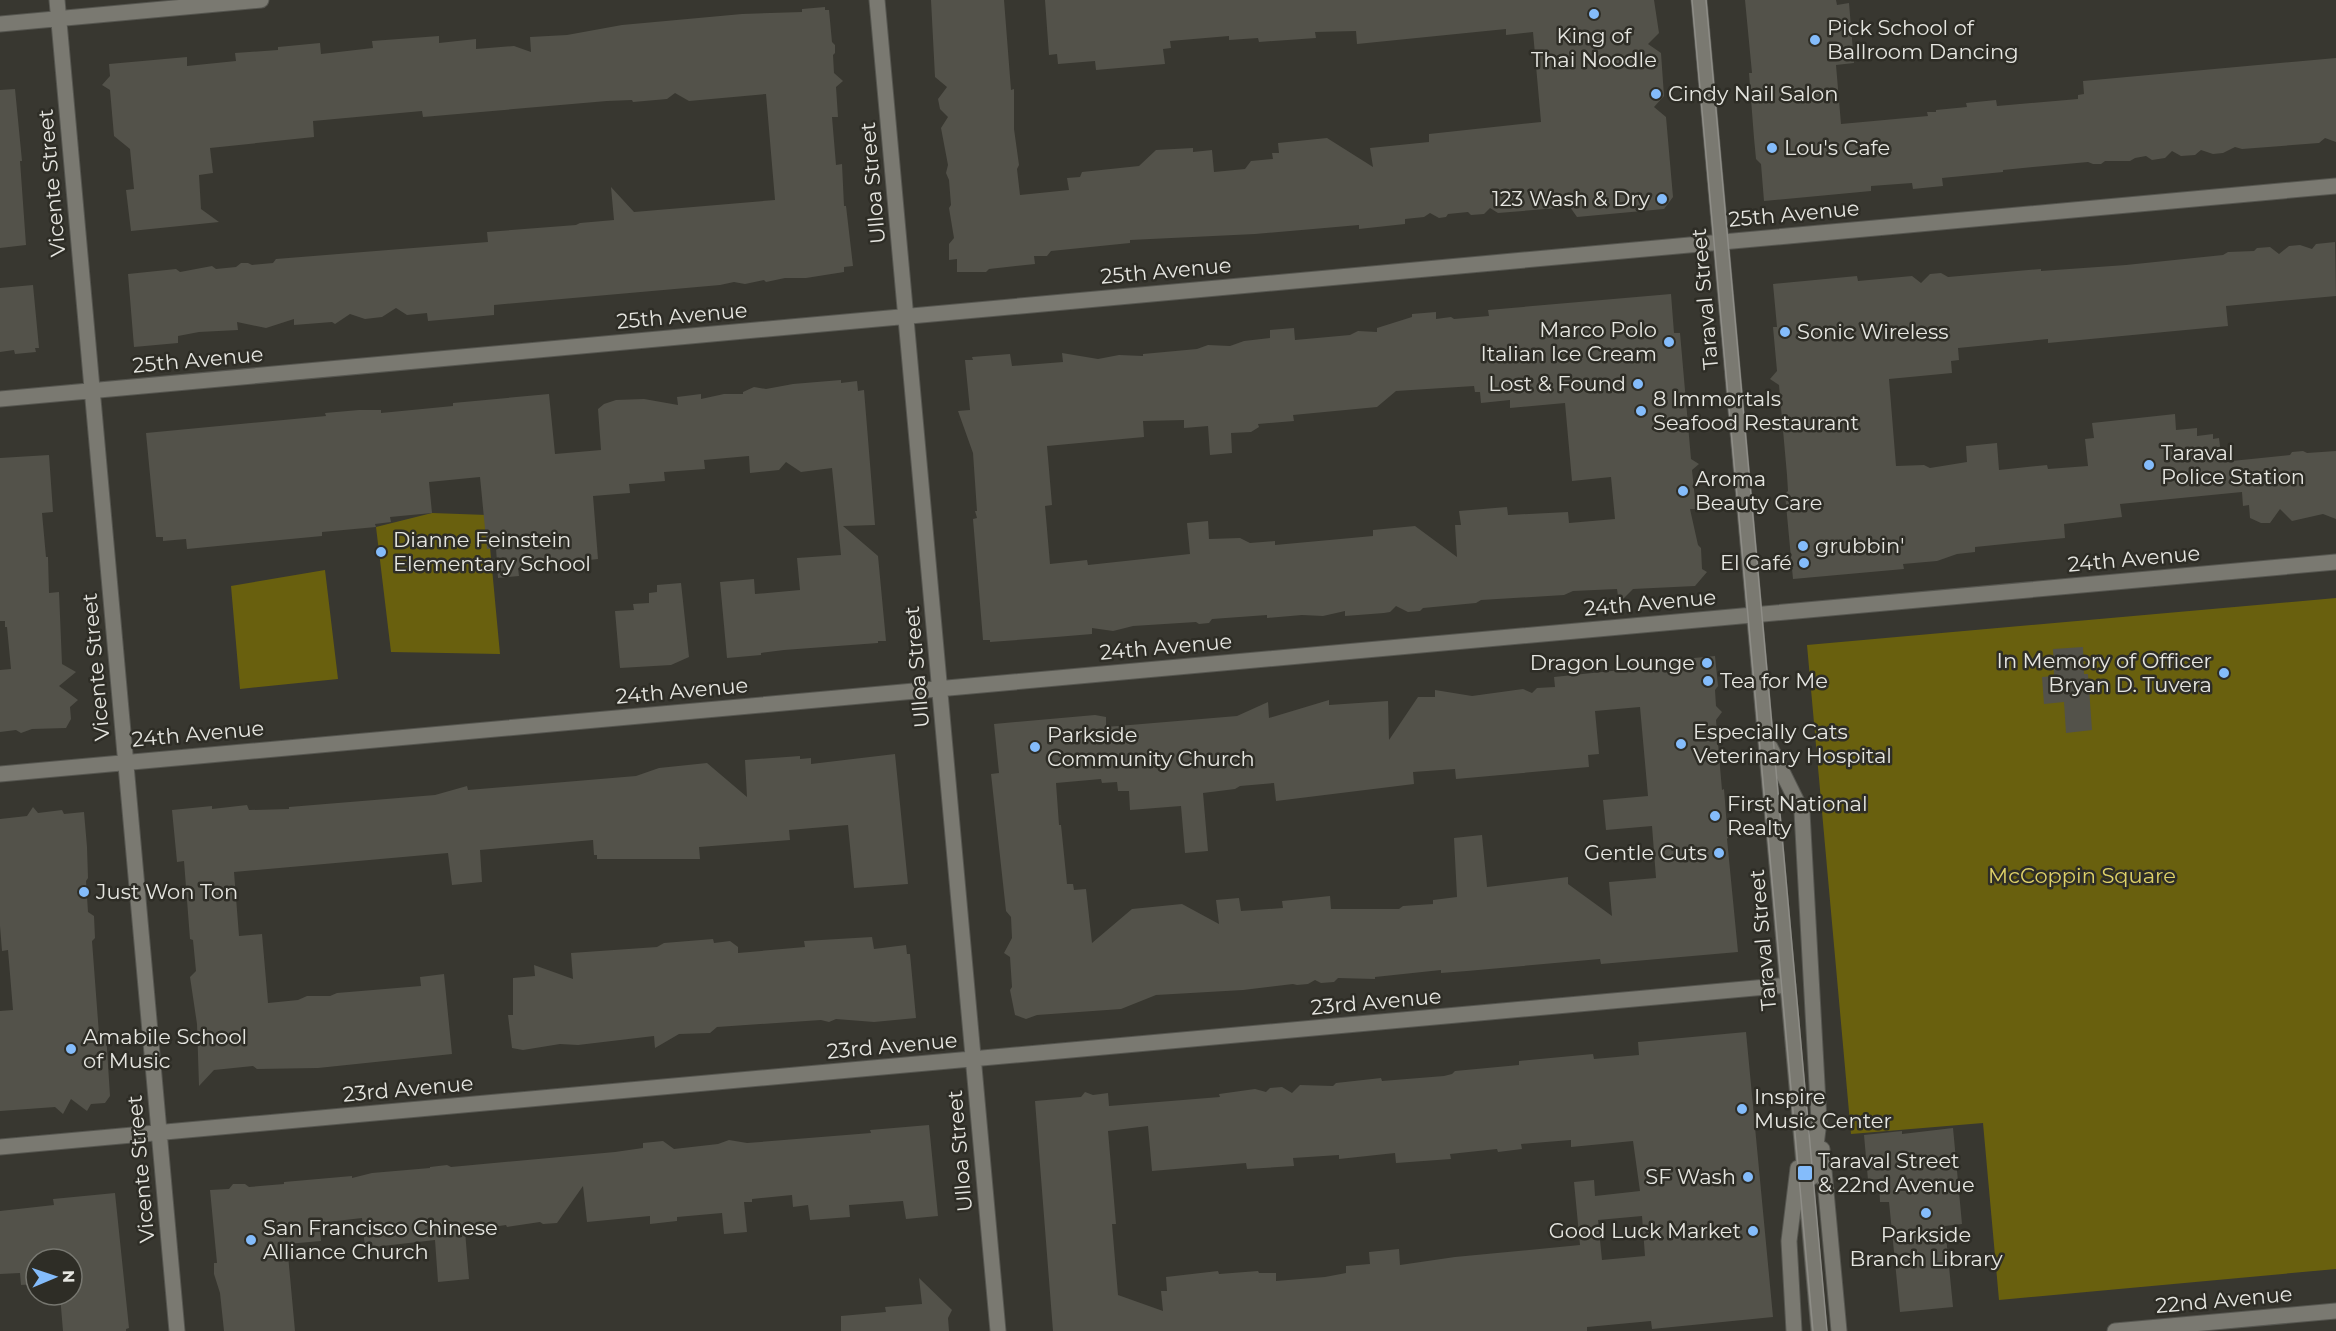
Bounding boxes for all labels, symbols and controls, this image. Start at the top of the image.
marker: King of Thai Noodle [1587,7,1601,21]
place label: Pick School of Ballroom Dancing [1827,15,2019,64]
place label: King of Thai Noodle [1531,23,1657,72]
marker: Pick School of Ballroom Dancing [1808,33,1822,47]
place label: Cindy Nail Salon [1668,81,1838,106]
marker: Cindy Nail Salon [1649,87,1663,101]
street label: Vicente Street [33,108,70,258]
street label: Ulloa Street [855,121,890,245]
place label: Lou's Cafe [1784,135,1890,160]
marker: Lou's Cafe [1765,141,1779,155]
place label: 123 Wash & Dry [1492,186,1651,211]
marker: 123 Wash & Dry [1655,192,1669,206]
street label: 25th Avenue [1727,195,1860,232]
street label: Taraval Street [1686,227,1723,371]
street label: 25th Avenue [1099,252,1232,289]
street label: 25th Avenue [615,297,748,334]
place label: Marco Polo Italian Ice Cream [1481,317,1657,366]
place label: Sonic Wireless [1797,319,1949,344]
marker: Sonic Wireless [1778,325,1792,339]
marker: Marco Polo Italian Ice Cream [1662,335,1676,349]
street label: 25th Avenue [131,341,264,378]
place label: Lost & Found [1488,371,1626,396]
marker: Lost & Found [1631,377,1645,391]
place label: 8 Immortals Seafood Restaurant [1653,386,1859,435]
marker: 8 Immortals Seafood Restaurant [1634,404,1648,418]
place label: Taraval Police Station [2161,440,2305,489]
marker: Taraval Police Station [2142,458,2156,472]
place label: Aroma Beauty Care [1695,466,1822,515]
marker: Aroma Beauty Care [1676,484,1690,498]
place label: Dianne Feinstein Elementary School [393,527,591,576]
place label: grubbin' [1815,533,1904,558]
marker: grubbin' [1796,539,1810,553]
street label: 24th Avenue [2067,540,2201,577]
marker: Dianne Feinstein Elementary School [374,545,388,559]
place label: El Café [1720,550,1792,575]
marker: El Café [1797,556,1811,570]
street label: 24th Avenue [1583,584,1717,621]
street label: Vicente Street [77,592,114,742]
street label: Ulloa Street [899,605,934,729]
street label: 24th Avenue [1099,628,1233,665]
place label: In Memory of Officer Bryan D. Tuvera [1997,648,2212,697]
place label: Dragon Lounge [1530,650,1695,675]
marker: Dragon Lounge [1700,656,1714,670]
marker: In Memory of Officer Bryan D. Tuvera [2217,666,2231,680]
place label: Tea for Me [1720,668,1828,693]
street label: 24th Avenue [615,672,749,709]
marker: Tea for Me [1701,674,1715,688]
street label: 24th Avenue [131,715,265,752]
place label: Especially Cats Veterinary Hospital [1693,719,1892,768]
place label: Parkside Community Church [1047,722,1255,771]
marker: Especially Cats Veterinary Hospital [1674,737,1688,751]
marker: Parkside Community Church [1028,740,1042,754]
place label: First National Realty [1727,791,1868,840]
marker: First National Realty [1708,809,1722,823]
place label: Gentle Cuts [1584,840,1707,865]
marker: Gentle Cuts [1712,846,1726,860]
park label: McCoppin Square [1988,863,2176,888]
street label: Taraval Street [1744,868,1781,1012]
place label: Just Won Ton [95,879,238,904]
marker: Just Won Ton [77,885,91,899]
street label: 23rd Avenue [1310,983,1442,1020]
place label: Amabile School of Music [83,1024,247,1073]
street label: 23rd Avenue [826,1027,958,1064]
marker: Amabile School of Music [64,1042,78,1056]
street label: 23rd Avenue [342,1070,474,1107]
place label: Inspire Music Center [1754,1084,1892,1133]
street label: Ulloa Street [942,1089,977,1213]
street label: Vicente Street [122,1094,159,1244]
marker: Inspire Music Center [1735,1102,1749,1116]
place label: Taraval Street & 22nd Avenue [1818,1148,1975,1197]
place label: SF Wash [1645,1164,1736,1189]
marker: Taraval Street & 22nd Avenue [1796,1164,1814,1182]
marker: SF Wash [1741,1170,1755,1184]
marker: Parkside Branch Library [1919,1206,1933,1220]
place label: San Francisco Chinese Alliance Church [263,1215,498,1264]
place label: Good Luck Market [1549,1218,1741,1243]
place label: Parkside Branch Library [1849,1222,2003,1271]
marker: Good Luck Market [1746,1224,1760,1238]
marker: San Francisco Chinese Alliance Church [244,1233,258,1247]
north arrow [24,1247,84,1307]
text: N [59,1270,78,1283]
street label: 22nd Avenue [2155,1281,2293,1318]

